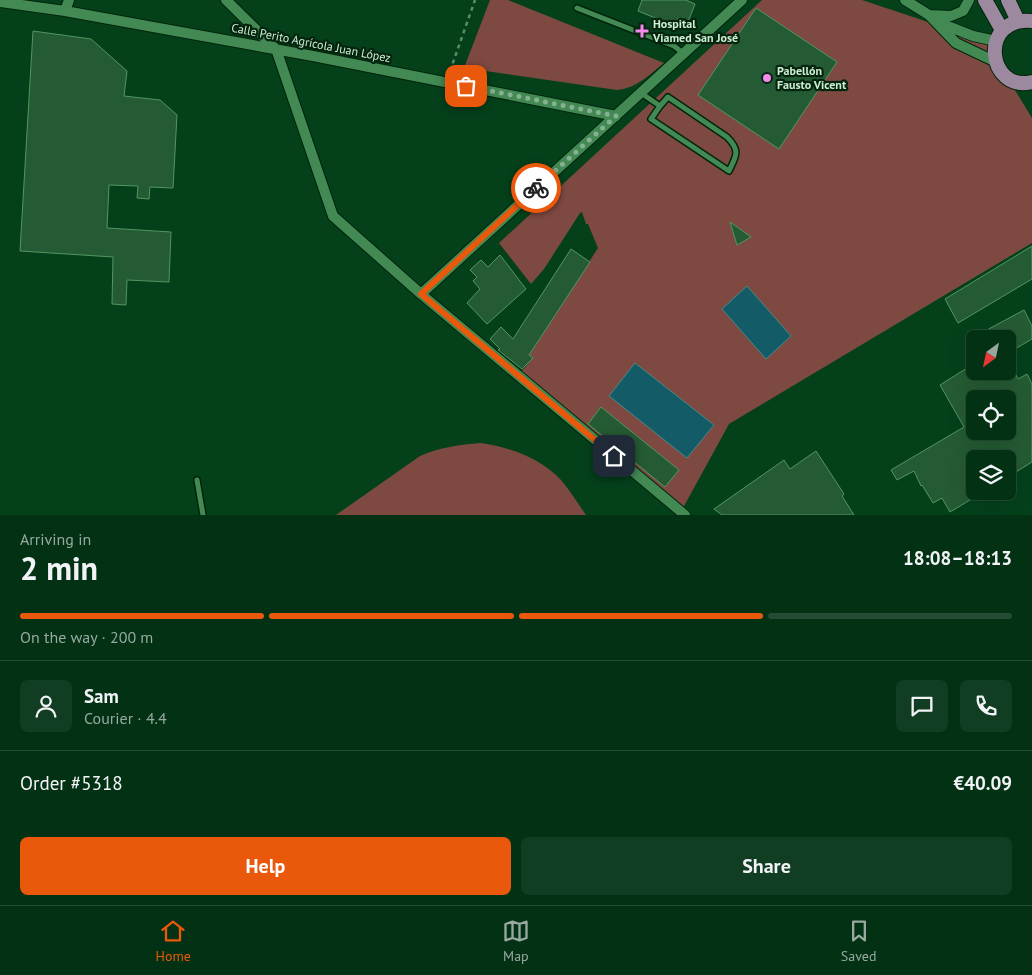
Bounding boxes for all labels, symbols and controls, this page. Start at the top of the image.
place label: Hospital Viamed San José [652,16,738,45]
street label: Calle Perito Agrícola Juan López [230,20,392,65]
marker: Hospital Viamed San José [635,24,649,38]
place label: Pabellón Fausto Vicent [777,63,847,92]
pin [445,65,487,107]
icon: bag [452,72,480,100]
marker: Pabellón Fausto Vicent [761,72,773,84]
courier [511,163,561,213]
icon: bike [522,174,550,202]
north arrow [966,330,1016,380]
map controls [966,330,1016,500]
button: locate [966,390,1016,440]
pin [593,435,635,477]
icon: home [600,442,628,470]
button: layers [966,450,1016,500]
text: Arriving in [20,529,91,549]
text: 18:08–18:13 [903,546,1012,570]
text: 2 min [20,547,98,589]
text: On the way · 200 m [20,627,153,647]
button: person [20,680,72,732]
button: chat [896,680,948,732]
button: phone [960,680,1012,732]
text: Sam [84,684,119,708]
text: Courier · 4.4 [84,708,167,728]
text: Order #5318 [20,771,123,795]
text: €40.09 [953,771,1012,795]
button: Help [20,837,511,895]
button: Share [521,837,1012,895]
tab: Home [155,917,191,965]
tab: Map [502,917,530,965]
tab: Saved [841,917,876,965]

